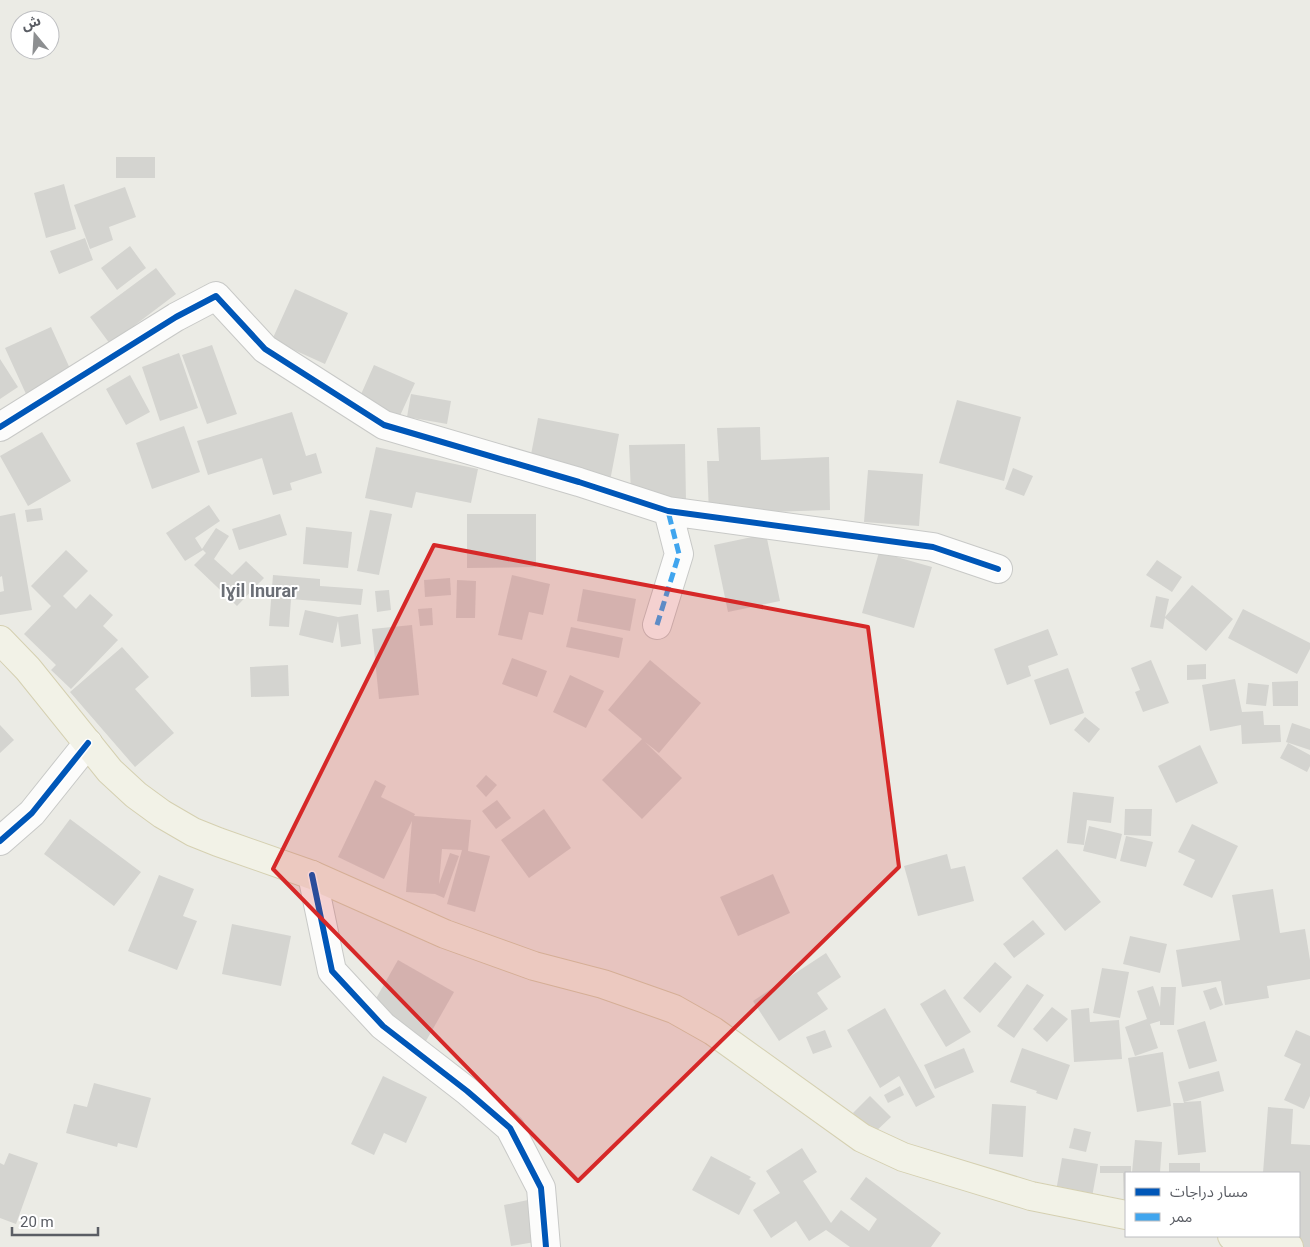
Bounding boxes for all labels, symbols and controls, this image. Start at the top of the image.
north arrow [10,10,60,60]
text: ش [19,12,43,33]
district label: Iɣil Inurar [220,580,298,601]
legend [1125,1172,1300,1237]
text: مسار دراجات [1170,1183,1248,1201]
scale bar [12,1204,99,1236]
text: ممر [1169,1208,1193,1226]
text: 20 m [20,1213,54,1231]

